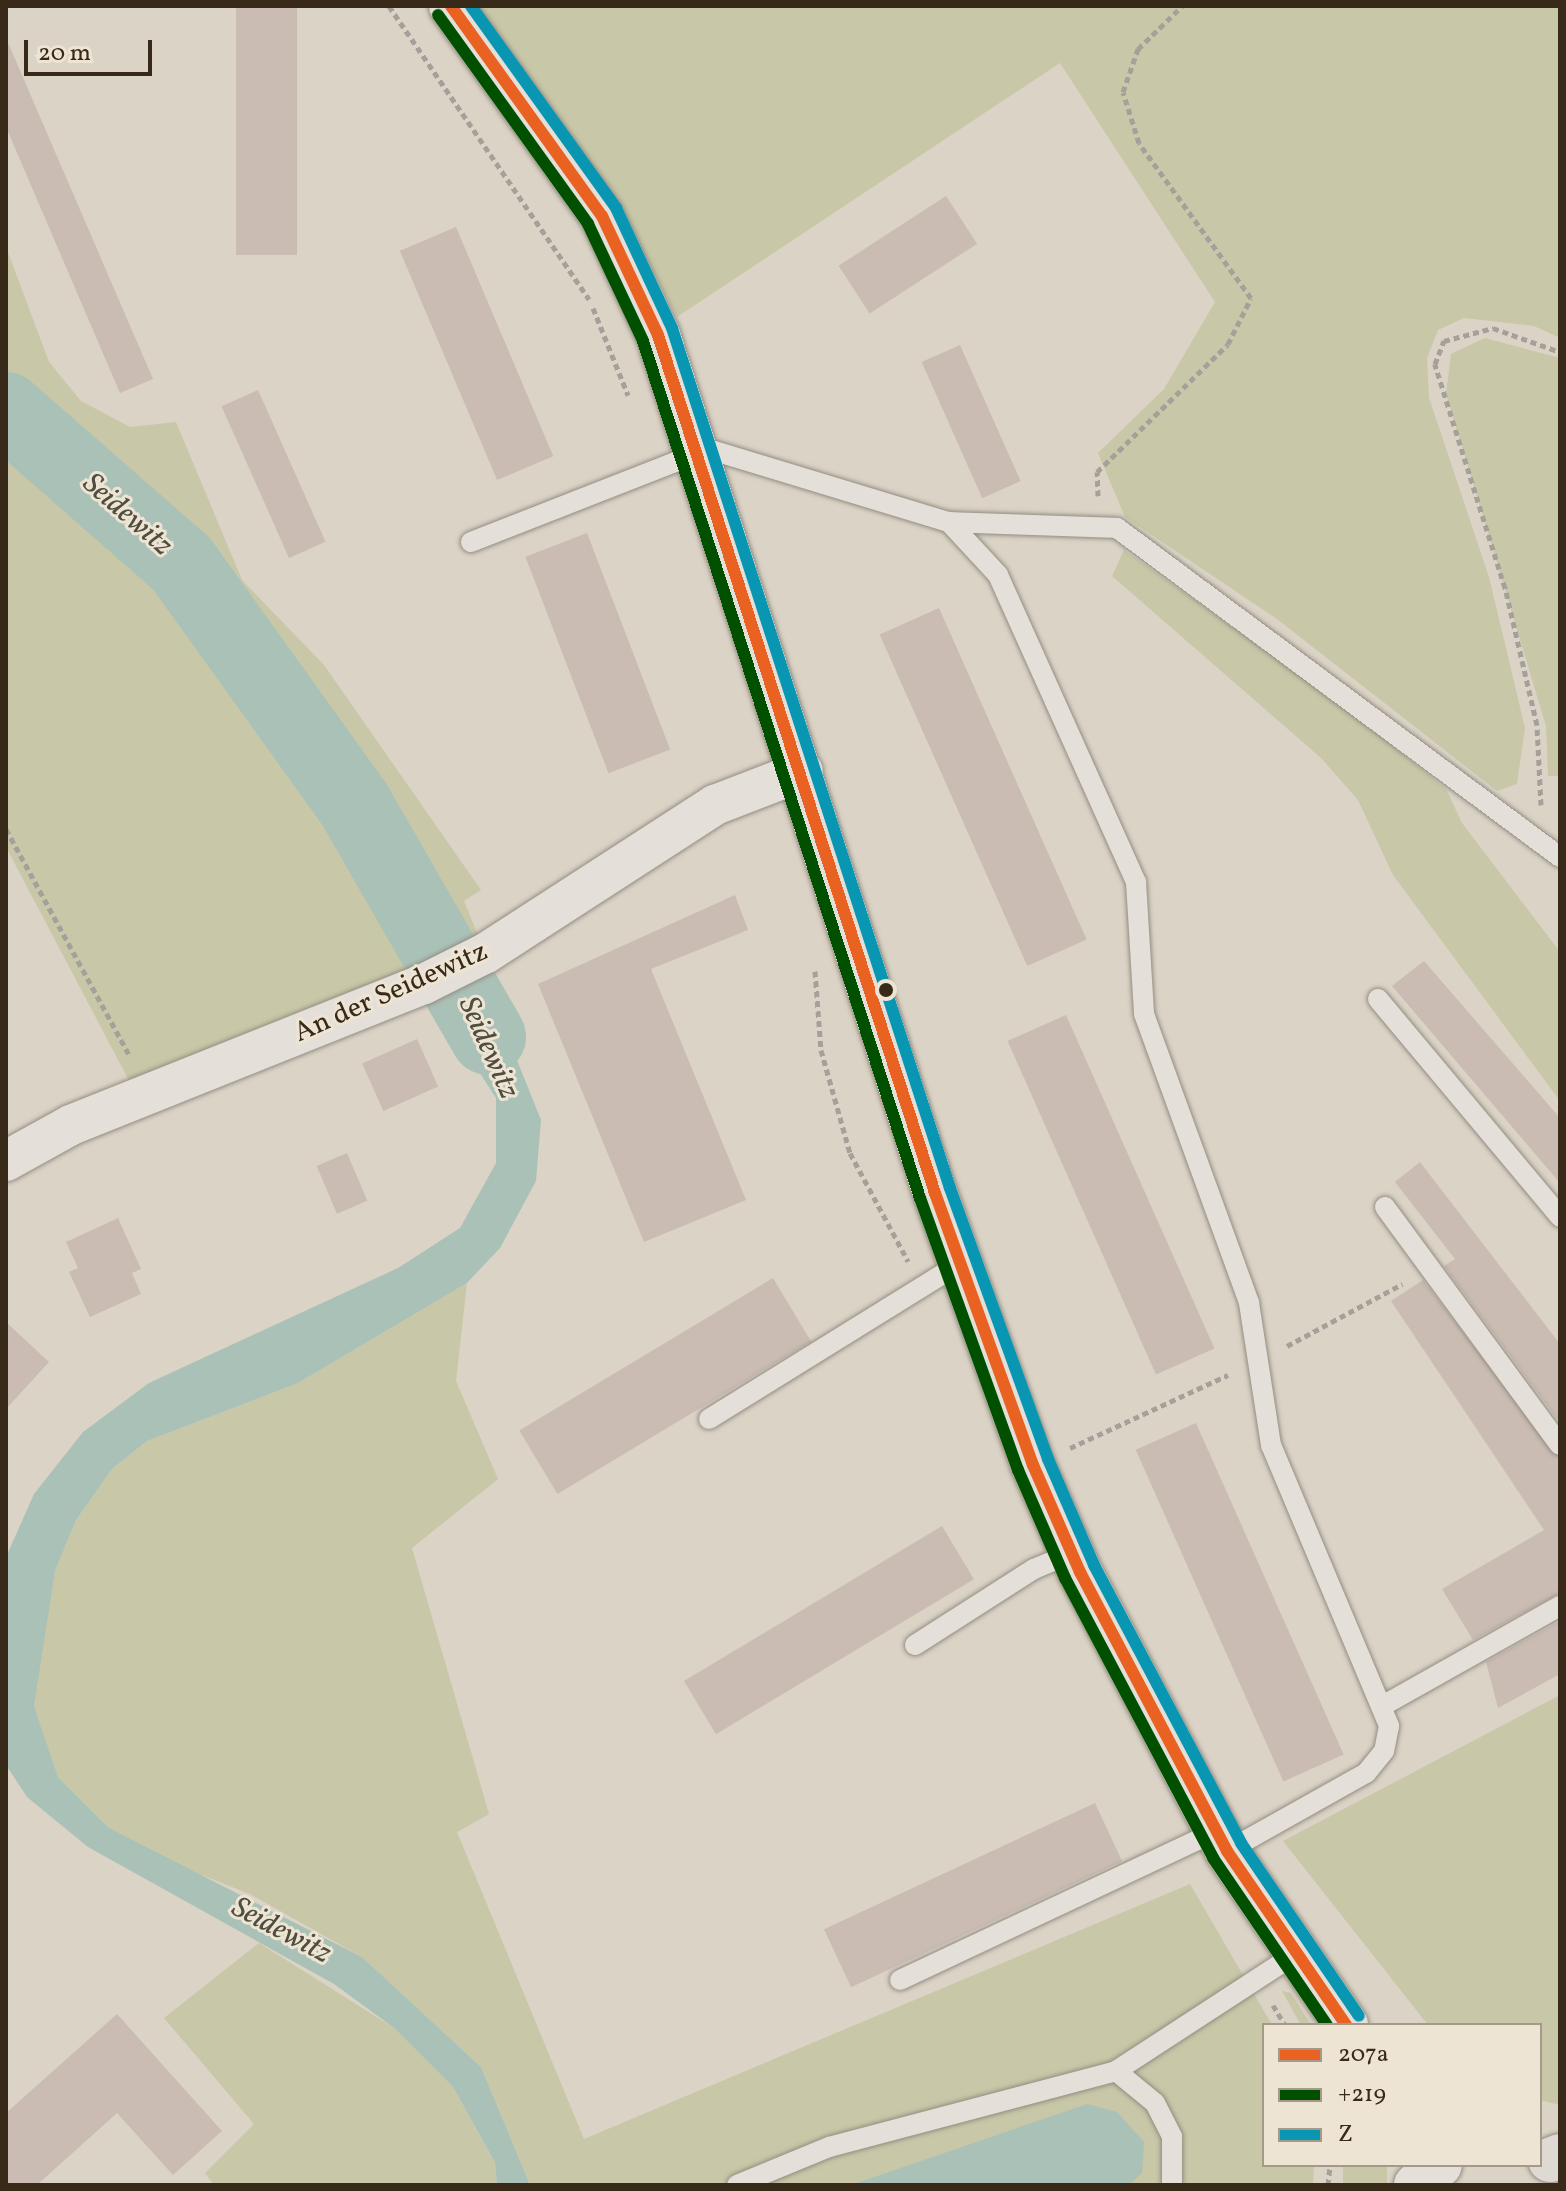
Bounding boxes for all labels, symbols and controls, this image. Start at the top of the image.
scale bar [28,24,156,74]
text: 20 m [38,37,91,71]
water label: Seidewitz [75,466,179,564]
street label: An der Seidewitz [289,935,493,1051]
unlabelled marker [878,982,894,998]
water label: Seidewitz [450,992,526,1104]
water label: Seidewitz [225,1890,337,1972]
legend [1262,2023,1542,2167]
text: 207a [1338,2038,1389,2072]
text: +219 [1338,2078,1386,2112]
text: Z [1338,2118,1353,2152]

